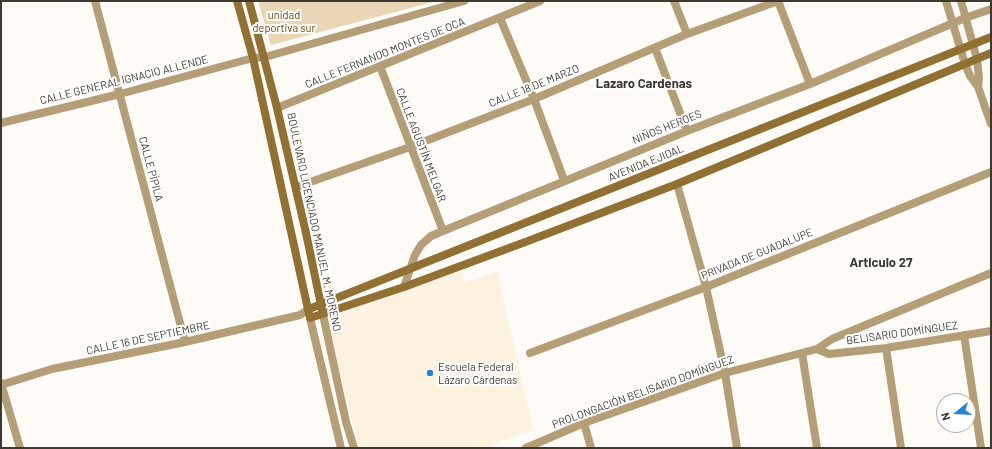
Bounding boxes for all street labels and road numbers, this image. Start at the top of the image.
street label: CALLE FERNANDO MONTES DE OCA [303,15,467,91]
street label: CALLE GENERAL IGNACIO ALLENDE [38,53,210,107]
street label: CALLE 18 DE MARZO [487,62,581,110]
street label: CALLE AGUSTÍN MELGAR [393,86,449,204]
street label: NIÑOS HEROES [630,107,704,147]
street label: BOULEVARD LICENCIADO MANUEL M. MORENO [284,111,344,333]
street label: CALLE PÍPILA [136,135,166,203]
street label: AVENIDA EJIDAL [606,142,686,184]
street label: PRIVADA DE GUADALUPE [699,225,815,283]
street label: CALLE 16 DE SEPTIEMBRE [85,318,211,358]
street label: BELISARIO DOMÍNGUEZ [845,319,959,347]
street label: PROLONGACIÓN BELISARIO DOMÍNGUEZ [550,353,736,431]

